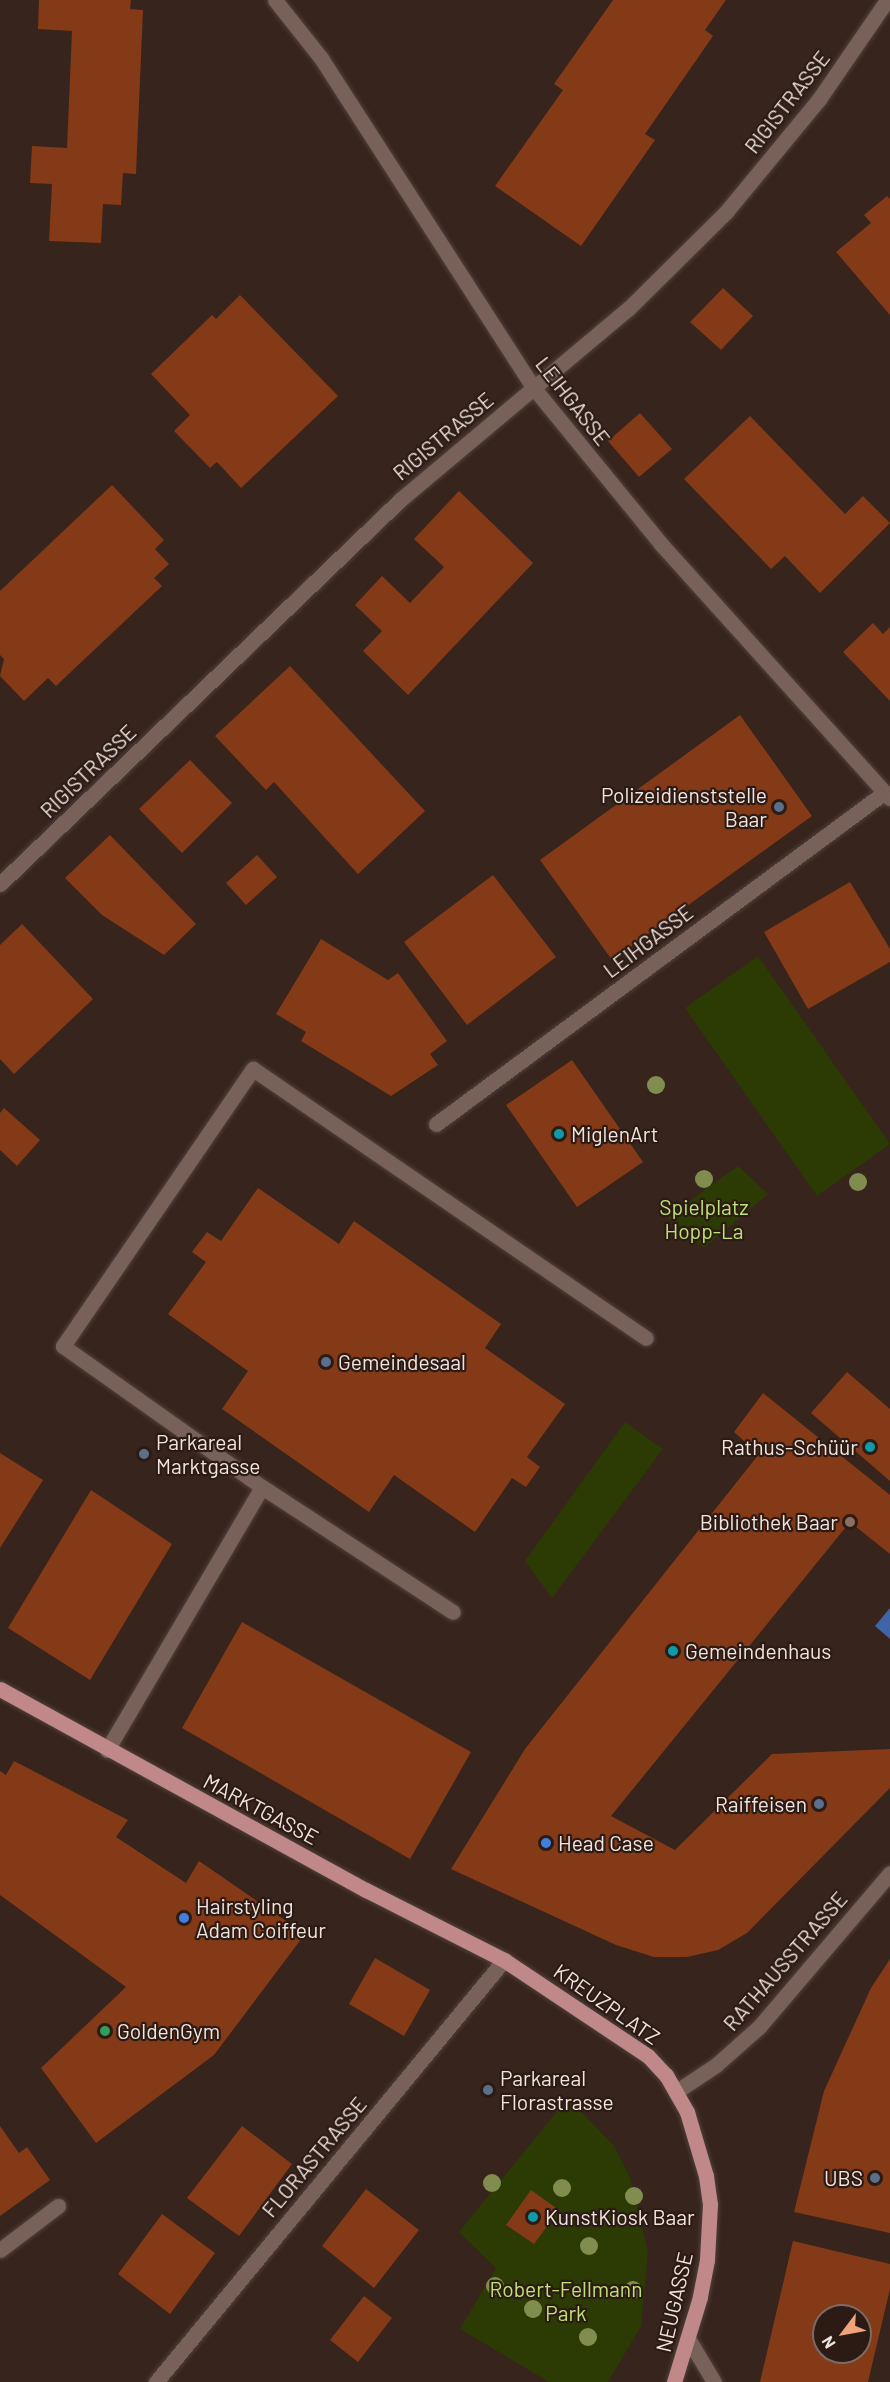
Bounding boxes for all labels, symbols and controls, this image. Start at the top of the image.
street label: RIGISTRASSE [739,46,835,158]
street label: LEIHGASSE [531,352,615,450]
street label: RIGISTRASSE [388,387,498,485]
street label: RIGISTRASSE [35,719,141,823]
place label: Polizeidienststelle Baar [601,782,767,832]
marker: Polizeidienststelle Baar [772,800,786,814]
street label: LEIHGASSE [598,899,698,983]
place label: MiglenArt [571,1121,658,1147]
marker: MiglenArt [552,1127,566,1141]
park label: Spielplatz Hopp-La [659,1194,749,1244]
place label: Gemeindesaal [338,1349,466,1375]
marker: Gemeindesaal [319,1355,333,1369]
place label: Parkareal Marktgasse [156,1429,260,1479]
place label: Rathus-Schüür [721,1434,858,1460]
marker: Rathus-Schüür [863,1440,877,1454]
marker: Parkareal Marktgasse [137,1447,151,1461]
place label: Bibliothek Baar [700,1509,838,1535]
marker: Bibliothek Baar [843,1515,857,1529]
place label: Gemeindenhaus [685,1638,831,1664]
marker: Gemeindenhaus [666,1644,680,1658]
street label: MARKTGASSE [199,1768,323,1850]
place label: Raiffeisen [715,1791,807,1817]
marker: Raiffeisen [812,1797,826,1811]
place label: Head Case [558,1830,654,1856]
marker: Head Case [539,1836,553,1850]
street label: RATHAUSSTRASSE [718,1886,852,2036]
place label: Hairstyling Adam Coiffeur [196,1893,326,1943]
marker: Hairstyling Adam Coiffeur [177,1911,191,1925]
street label: KREUZPLATZ [549,1958,665,2050]
place label: GoldenGym [117,2018,220,2044]
marker: GoldenGym [98,2024,112,2038]
place label: Parkareal Florastrasse [500,2065,614,2115]
marker: Parkareal Florastrasse [481,2083,495,2097]
street label: FLORASTRASSE [256,2092,372,2222]
place label: UBS [824,2165,863,2191]
marker: UBS [868,2171,882,2185]
place label: KunstKiosk Baar [545,2204,695,2230]
marker: KunstKiosk Baar [526,2210,540,2224]
street label: NEUGASSE [650,2249,698,2355]
park label: Robert-Fellmann Park [490,2276,642,2326]
north arrow [812,2304,872,2364]
text: N [817,2333,839,2352]

